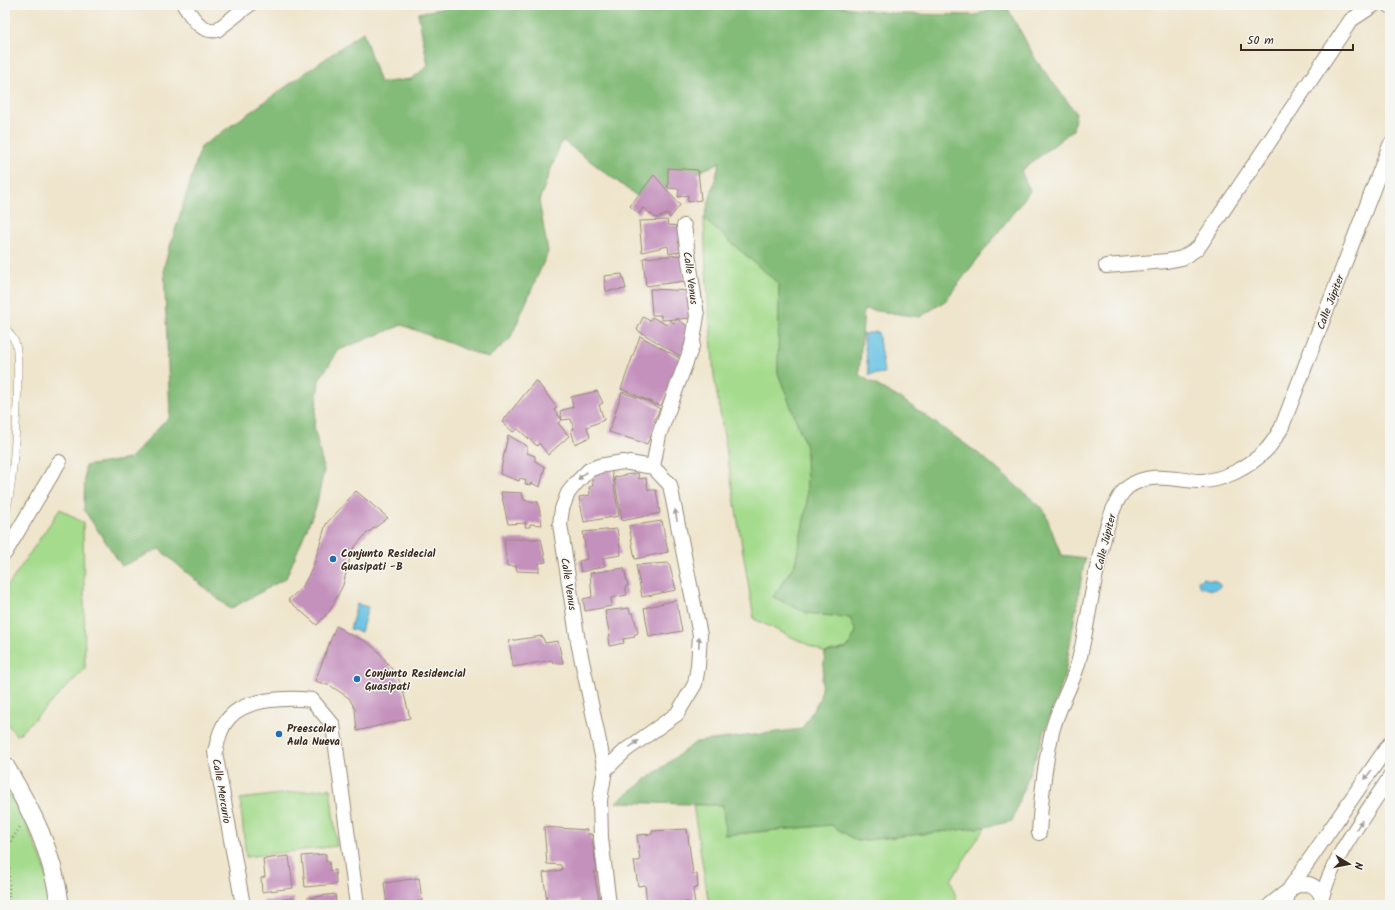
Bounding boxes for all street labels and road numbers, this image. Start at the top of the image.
street label: Calle Venus [677,251,703,306]
street label: Calle Júpiter [1312,271,1350,332]
street label: Calle Júpiter [1090,511,1122,572]
street label: Calle Venus [555,557,581,612]
street label: Calle Mercurio [206,758,236,825]

